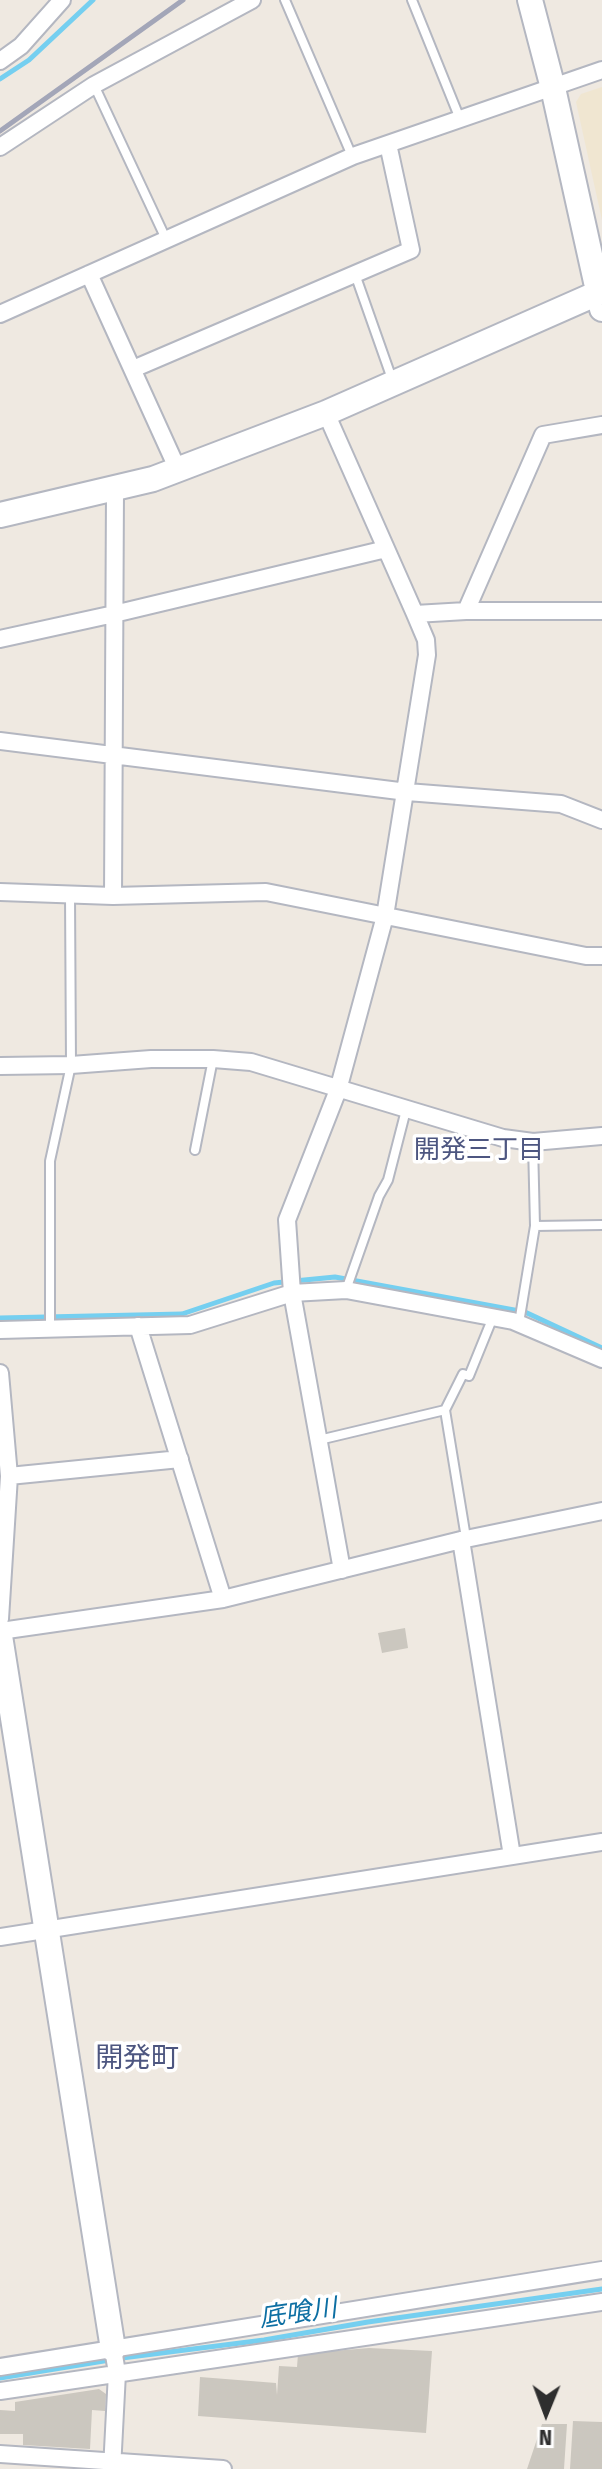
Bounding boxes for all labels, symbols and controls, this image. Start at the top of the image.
district label: 開発三丁目 [414,1135,544,1167]
district label: 開発町 [95,2042,179,2076]
water label: 底喰川 [257,2293,339,2335]
north arrow [506,2373,586,2453]
text: N [539,2424,552,2451]

